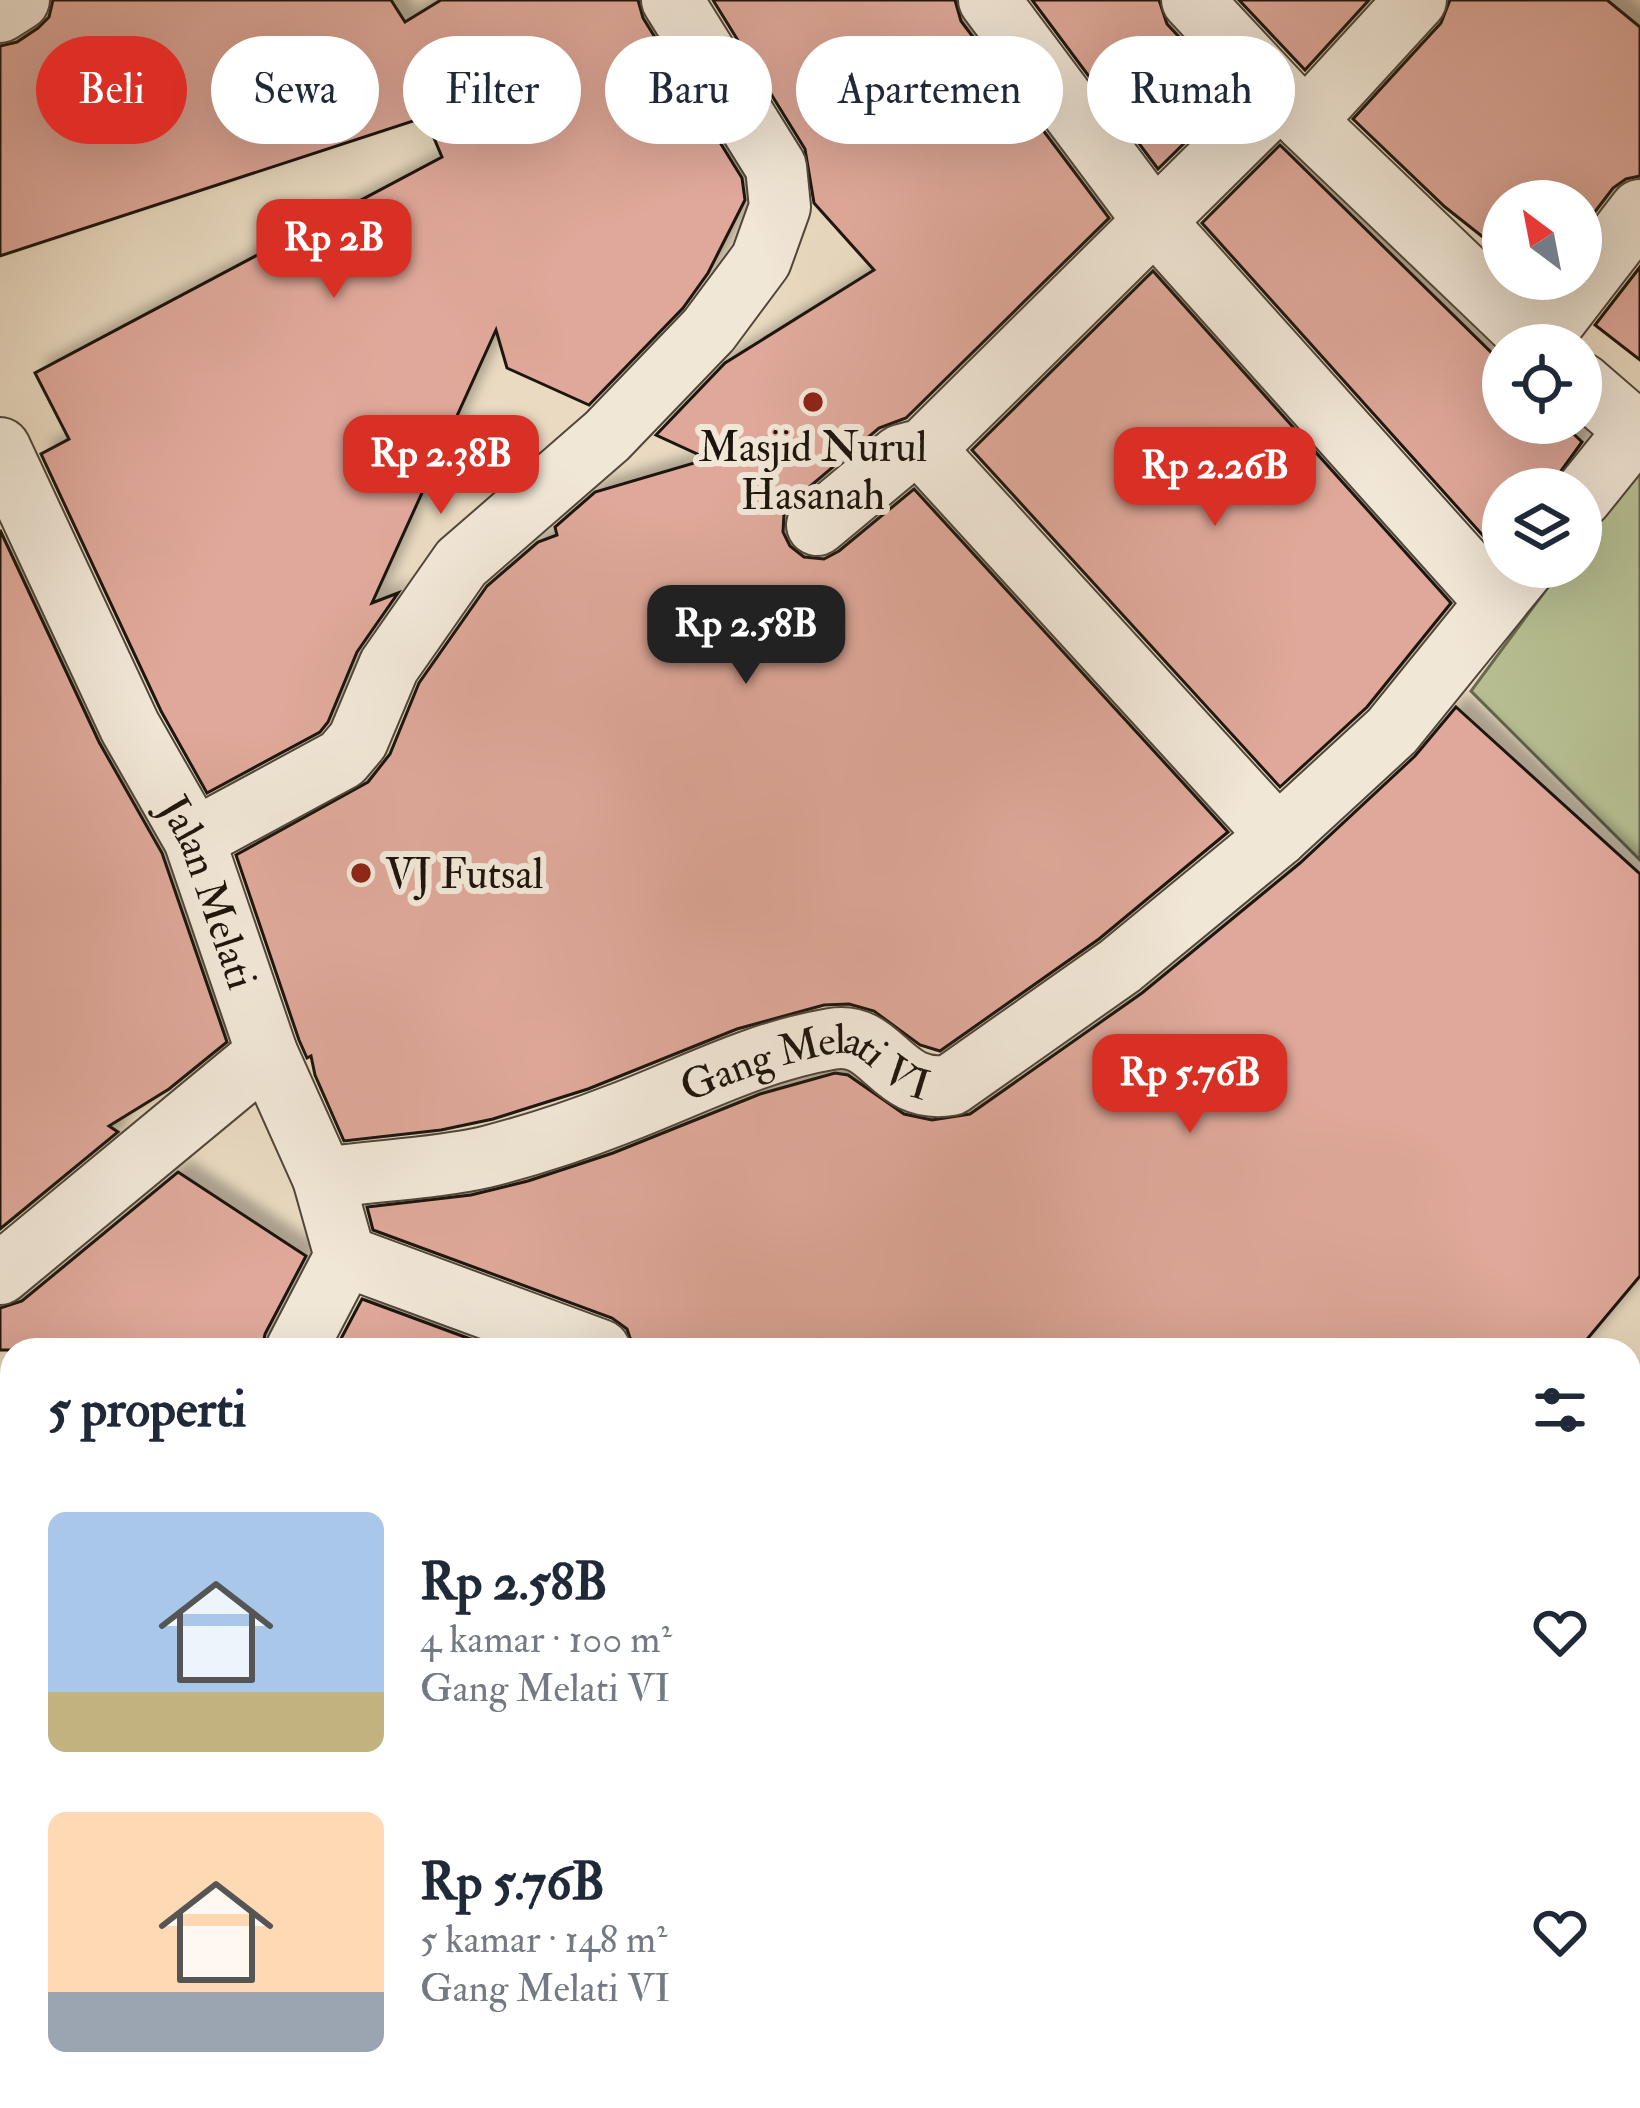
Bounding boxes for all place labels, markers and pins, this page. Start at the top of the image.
pin: Rp 2B [250,199,418,301]
marker: Masjid Nurul Hasanah [800,389,826,415]
pin: Rp 2.38B [317,415,565,517]
place label: Masjid Nurul Hasanah [699,422,928,522]
pin: Rp 2.26B [1091,427,1339,529]
pin: Rp 2.58B [622,585,870,687]
place label: VJ Futsal [385,849,544,901]
marker: VJ Futsal [348,860,374,886]
pin: Rp 5.76B [1066,1034,1314,1136]

